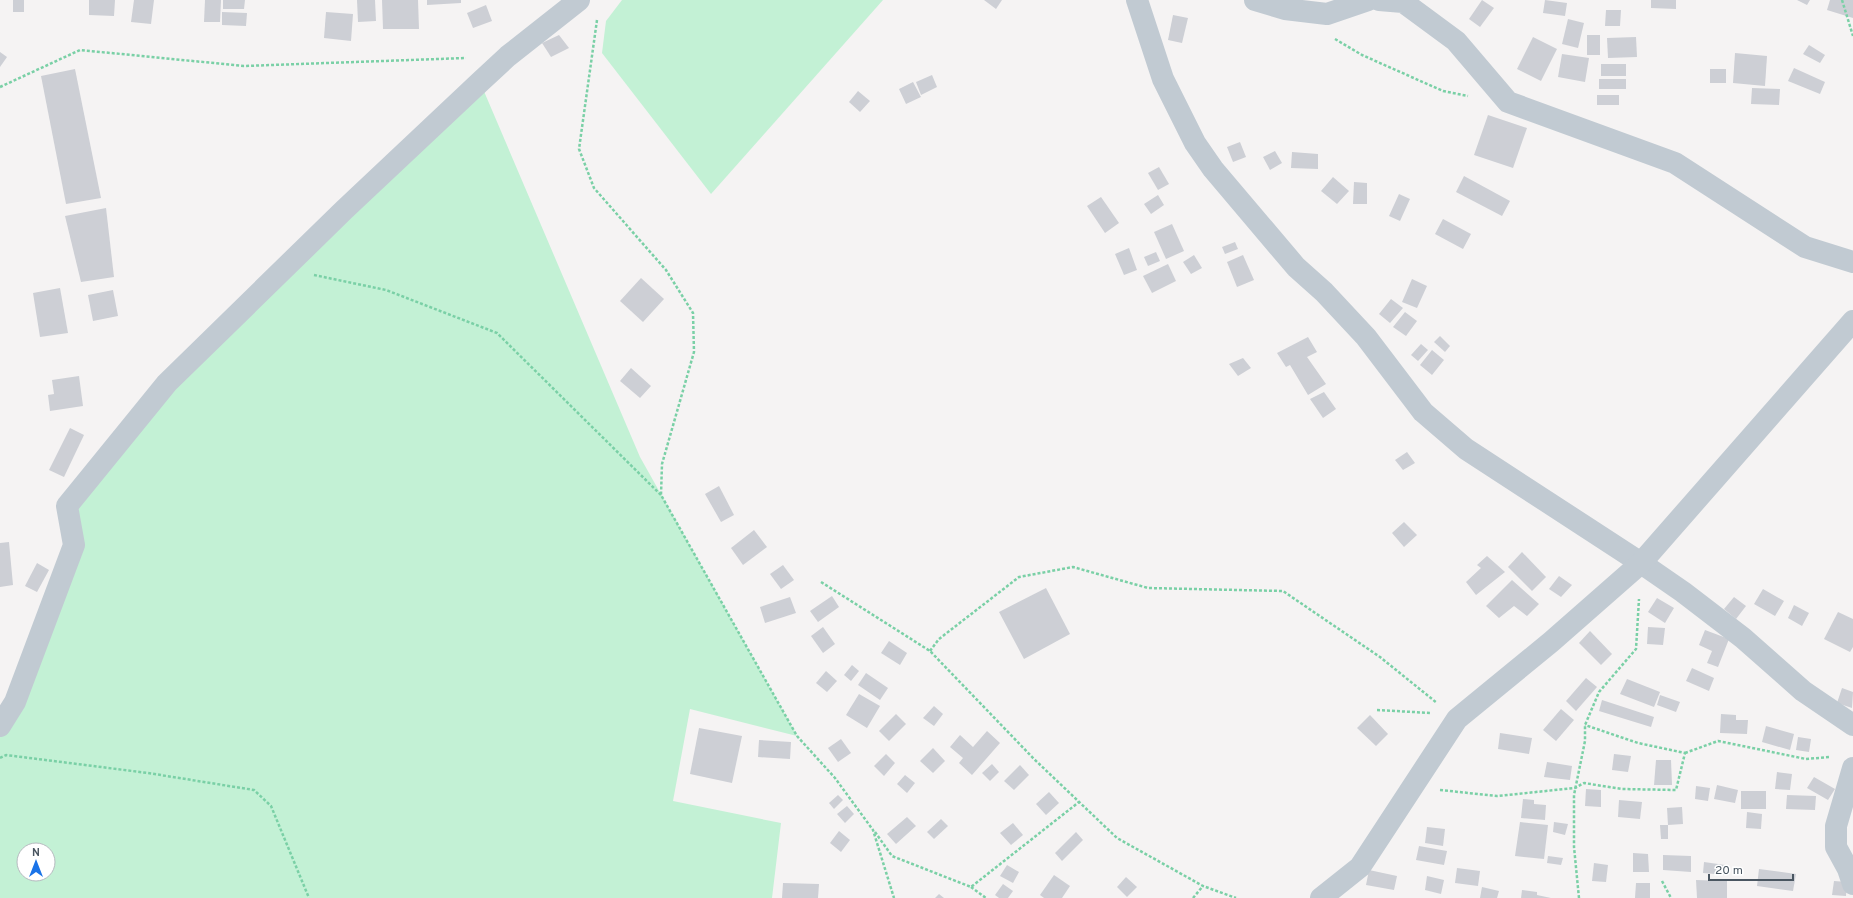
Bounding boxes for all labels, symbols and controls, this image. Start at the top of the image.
north arrow [16,842,56,882]
text: N [32,846,40,860]
scale bar [1709,856,1793,882]
text: 20 m [1715,863,1743,879]

